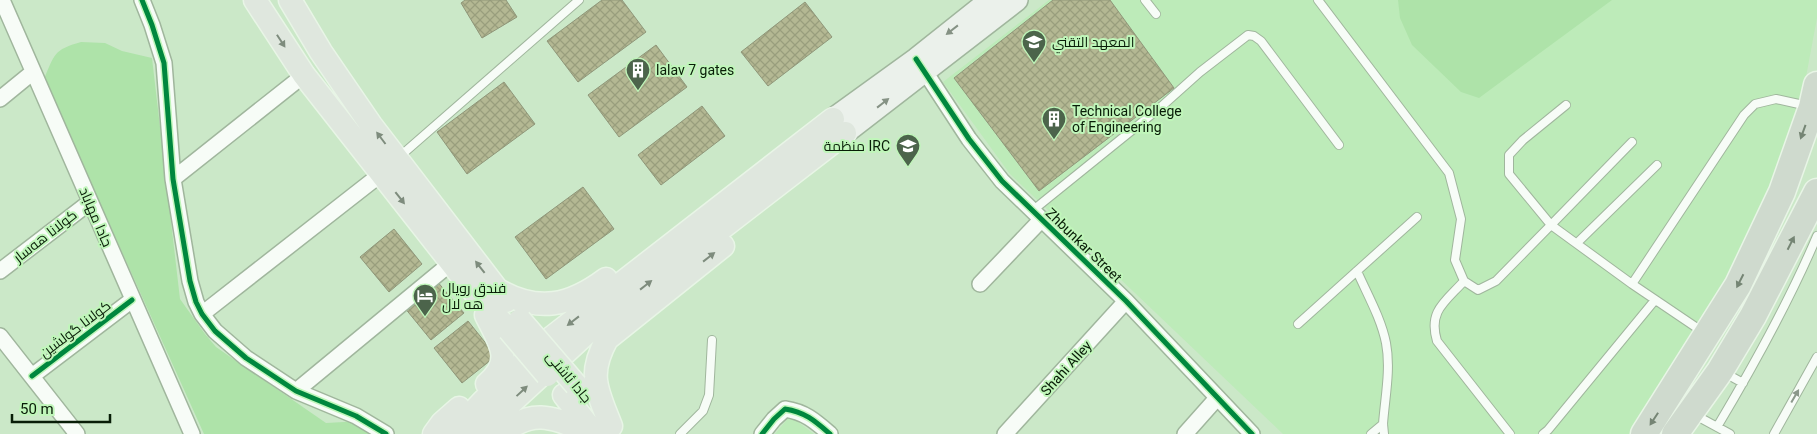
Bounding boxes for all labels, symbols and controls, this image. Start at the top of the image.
one-way arrow [945,25,958,36]
school or university icon: المعهد التقني [1021,29,1047,63]
one-way arrow [276,34,286,47]
place label: المعهد التقني [1052,34,1134,54]
building icon: lalav 7 gates [625,57,651,91]
place label: lalav 7 gates [656,62,734,78]
one-way arrow [876,98,889,109]
place label: Technical College of Engineering [1072,103,1182,135]
building icon: Technical College of Engineering [1041,106,1067,140]
one-way arrow [1799,124,1806,139]
one-way arrow [376,131,386,145]
school or university icon: منظمة IRC [895,133,921,167]
place label: منظمة IRC [824,138,890,154]
street label: جادا مهاباد [76,185,116,249]
one-way arrow [395,192,405,205]
street label: Zhbunkar Street [1043,205,1126,286]
street label: کولانا هه‌سار [9,206,80,266]
one-way arrow [1787,236,1795,250]
one-way arrow [702,251,715,262]
one-way arrow [475,261,486,274]
one-way arrow [1736,274,1744,288]
place label: فندق رويال هه لال [442,280,506,313]
one-way arrow [639,280,652,291]
hotel icon: فندق رويال هه لال [412,283,438,317]
street label: کولانا گولشین [36,297,114,361]
one-way arrow [567,315,580,326]
street label: Shahi Alley [1037,337,1095,399]
street label: جادا ئاشتی [543,348,595,406]
one-way arrow [516,385,528,397]
one-way arrow [1791,389,1800,402]
scale bar [12,392,110,424]
text: 50 m [20,400,54,418]
one-way arrow [1649,412,1658,425]

